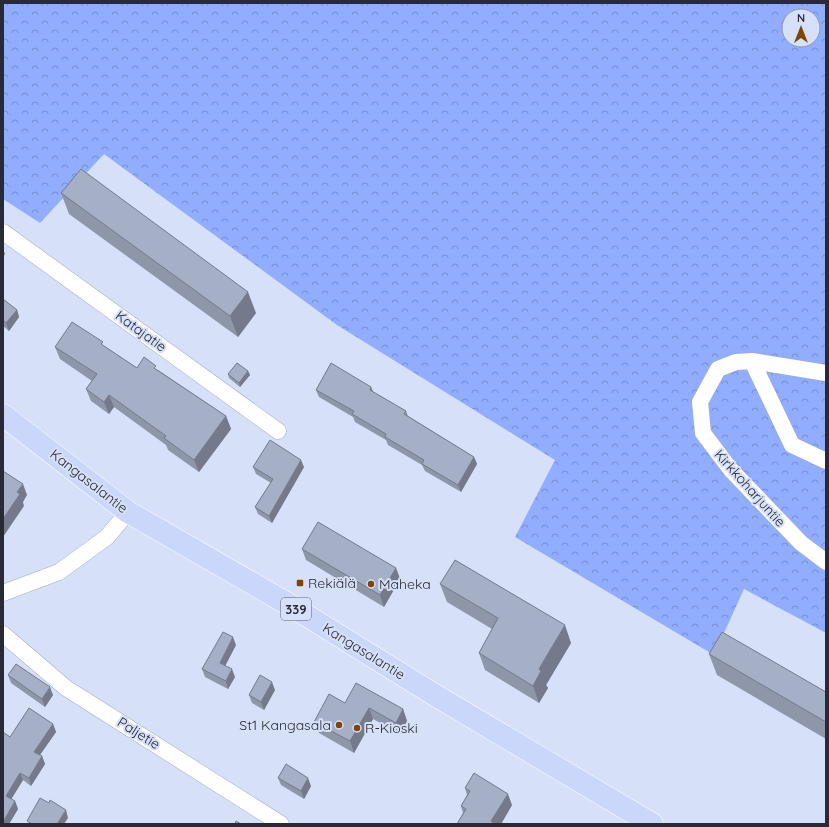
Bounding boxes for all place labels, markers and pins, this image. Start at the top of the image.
place label: Rekiälä [308,574,356,592]
place label: Maheka [379,575,431,593]
marker: Rekiälä [295,578,305,588]
marker: Maheka [366,579,376,589]
place label: St1 Kangasala [239,716,331,734]
place label: R-Kioski [365,719,418,737]
marker: St1 Kangasala [334,720,344,730]
marker: R-Kioski [352,723,362,733]

